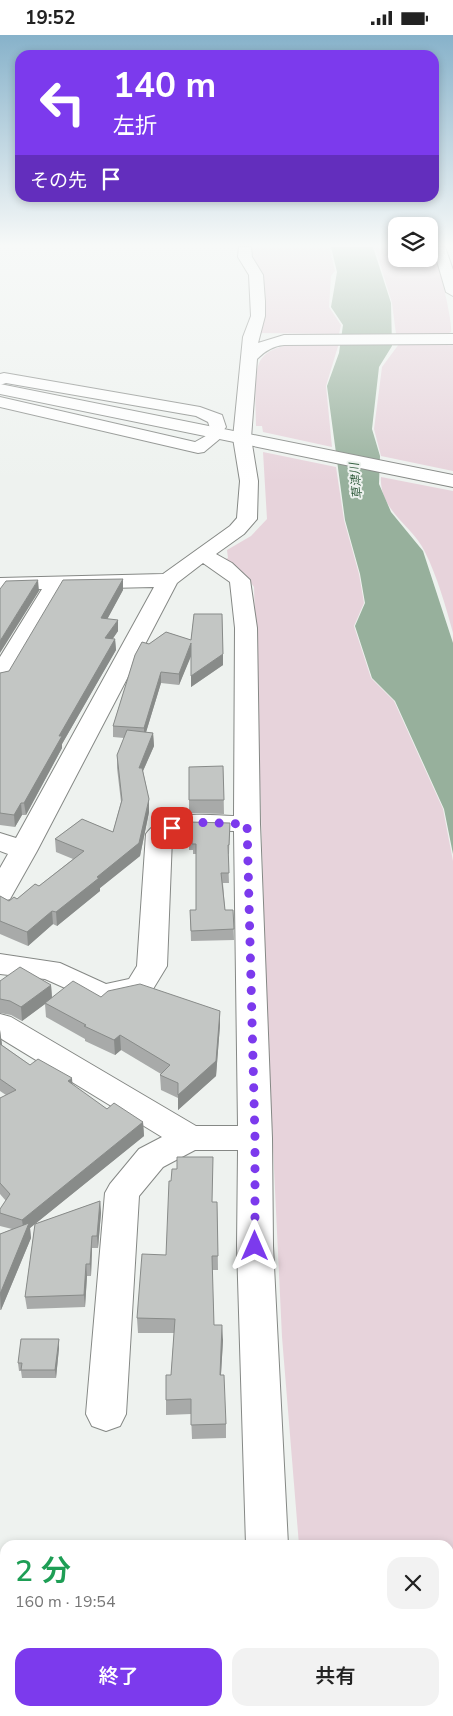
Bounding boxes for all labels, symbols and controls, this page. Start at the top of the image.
text: 19:52 [25,5,75,31]
text: 140 m [113,62,216,109]
icon: left [30,70,95,135]
text: 左折 [113,111,157,141]
icon: arrive [97,165,125,193]
text: その先 [30,168,87,194]
map controls [388,217,438,267]
button: layers [388,217,438,267]
water label: 草津川 [346,460,366,500]
pin [151,807,193,849]
icon: arrive [158,814,186,842]
position arrow [228,1219,280,1271]
text: 2 分 [15,1551,71,1592]
button: close [387,1557,439,1609]
text: 160 m · 19:54 [15,1591,116,1613]
button: 終了 [15,1648,222,1706]
button: 共有 [232,1648,439,1706]

